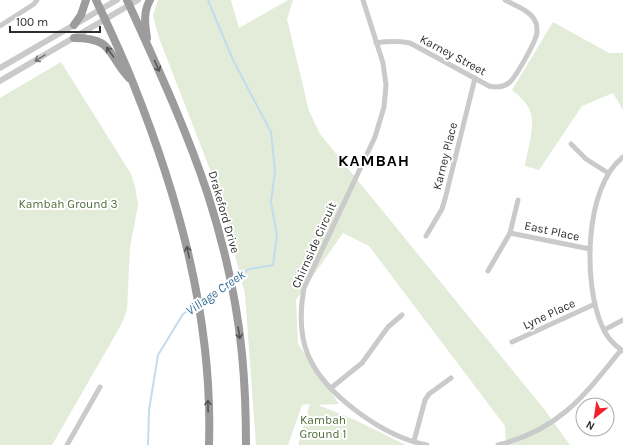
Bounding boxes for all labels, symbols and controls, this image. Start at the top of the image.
scale bar [10,8,100,34]
text: 100 m [16,15,48,29]
street label: Karney Street [417,32,489,79]
one-way arrow [106,47,114,58]
one-way arrow [34,54,46,62]
one-way arrow [154,60,161,72]
street label: Karney Place [430,121,460,191]
district label: KAMBAH [338,151,410,170]
street label: Drakeford Drive [206,169,242,255]
park label: Kambah Ground 3 [18,197,118,211]
street label: Chirnside Circuit [289,199,339,290]
street label: East Place [523,218,581,244]
one-way arrow [184,246,192,259]
water label: Village Creek [183,266,248,318]
street label: Lyne Place [521,296,577,332]
one-way arrow [235,327,243,340]
north arrow [575,397,615,437]
one-way arrow [205,400,212,413]
park label: Kambah Ground 1 [299,413,347,441]
text: N [584,418,597,433]

